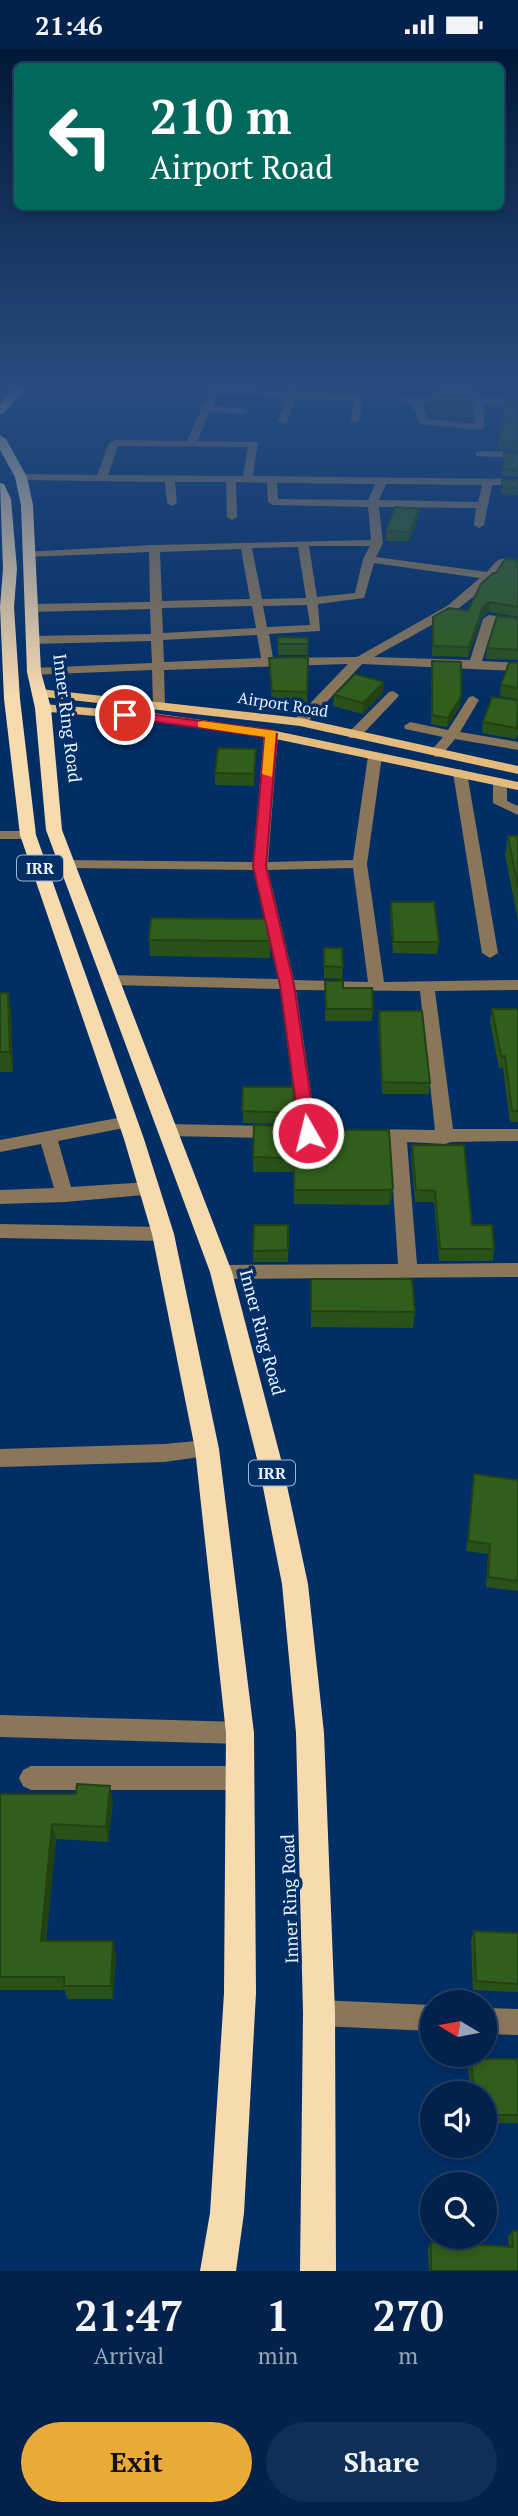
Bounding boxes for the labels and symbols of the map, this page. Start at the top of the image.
street label: Inner Ring Road [48,652,88,784]
pin [95,685,155,745]
street label: Airport Road [236,686,330,722]
road number: IRR [17,855,63,881]
position arrow [271,1096,345,1170]
street label: Inner Ring Road [235,1266,291,1398]
road number: IRR [249,1461,295,1485]
street label: Inner Ring Road [275,1834,303,1964]
north arrow [420,1990,497,2067]

